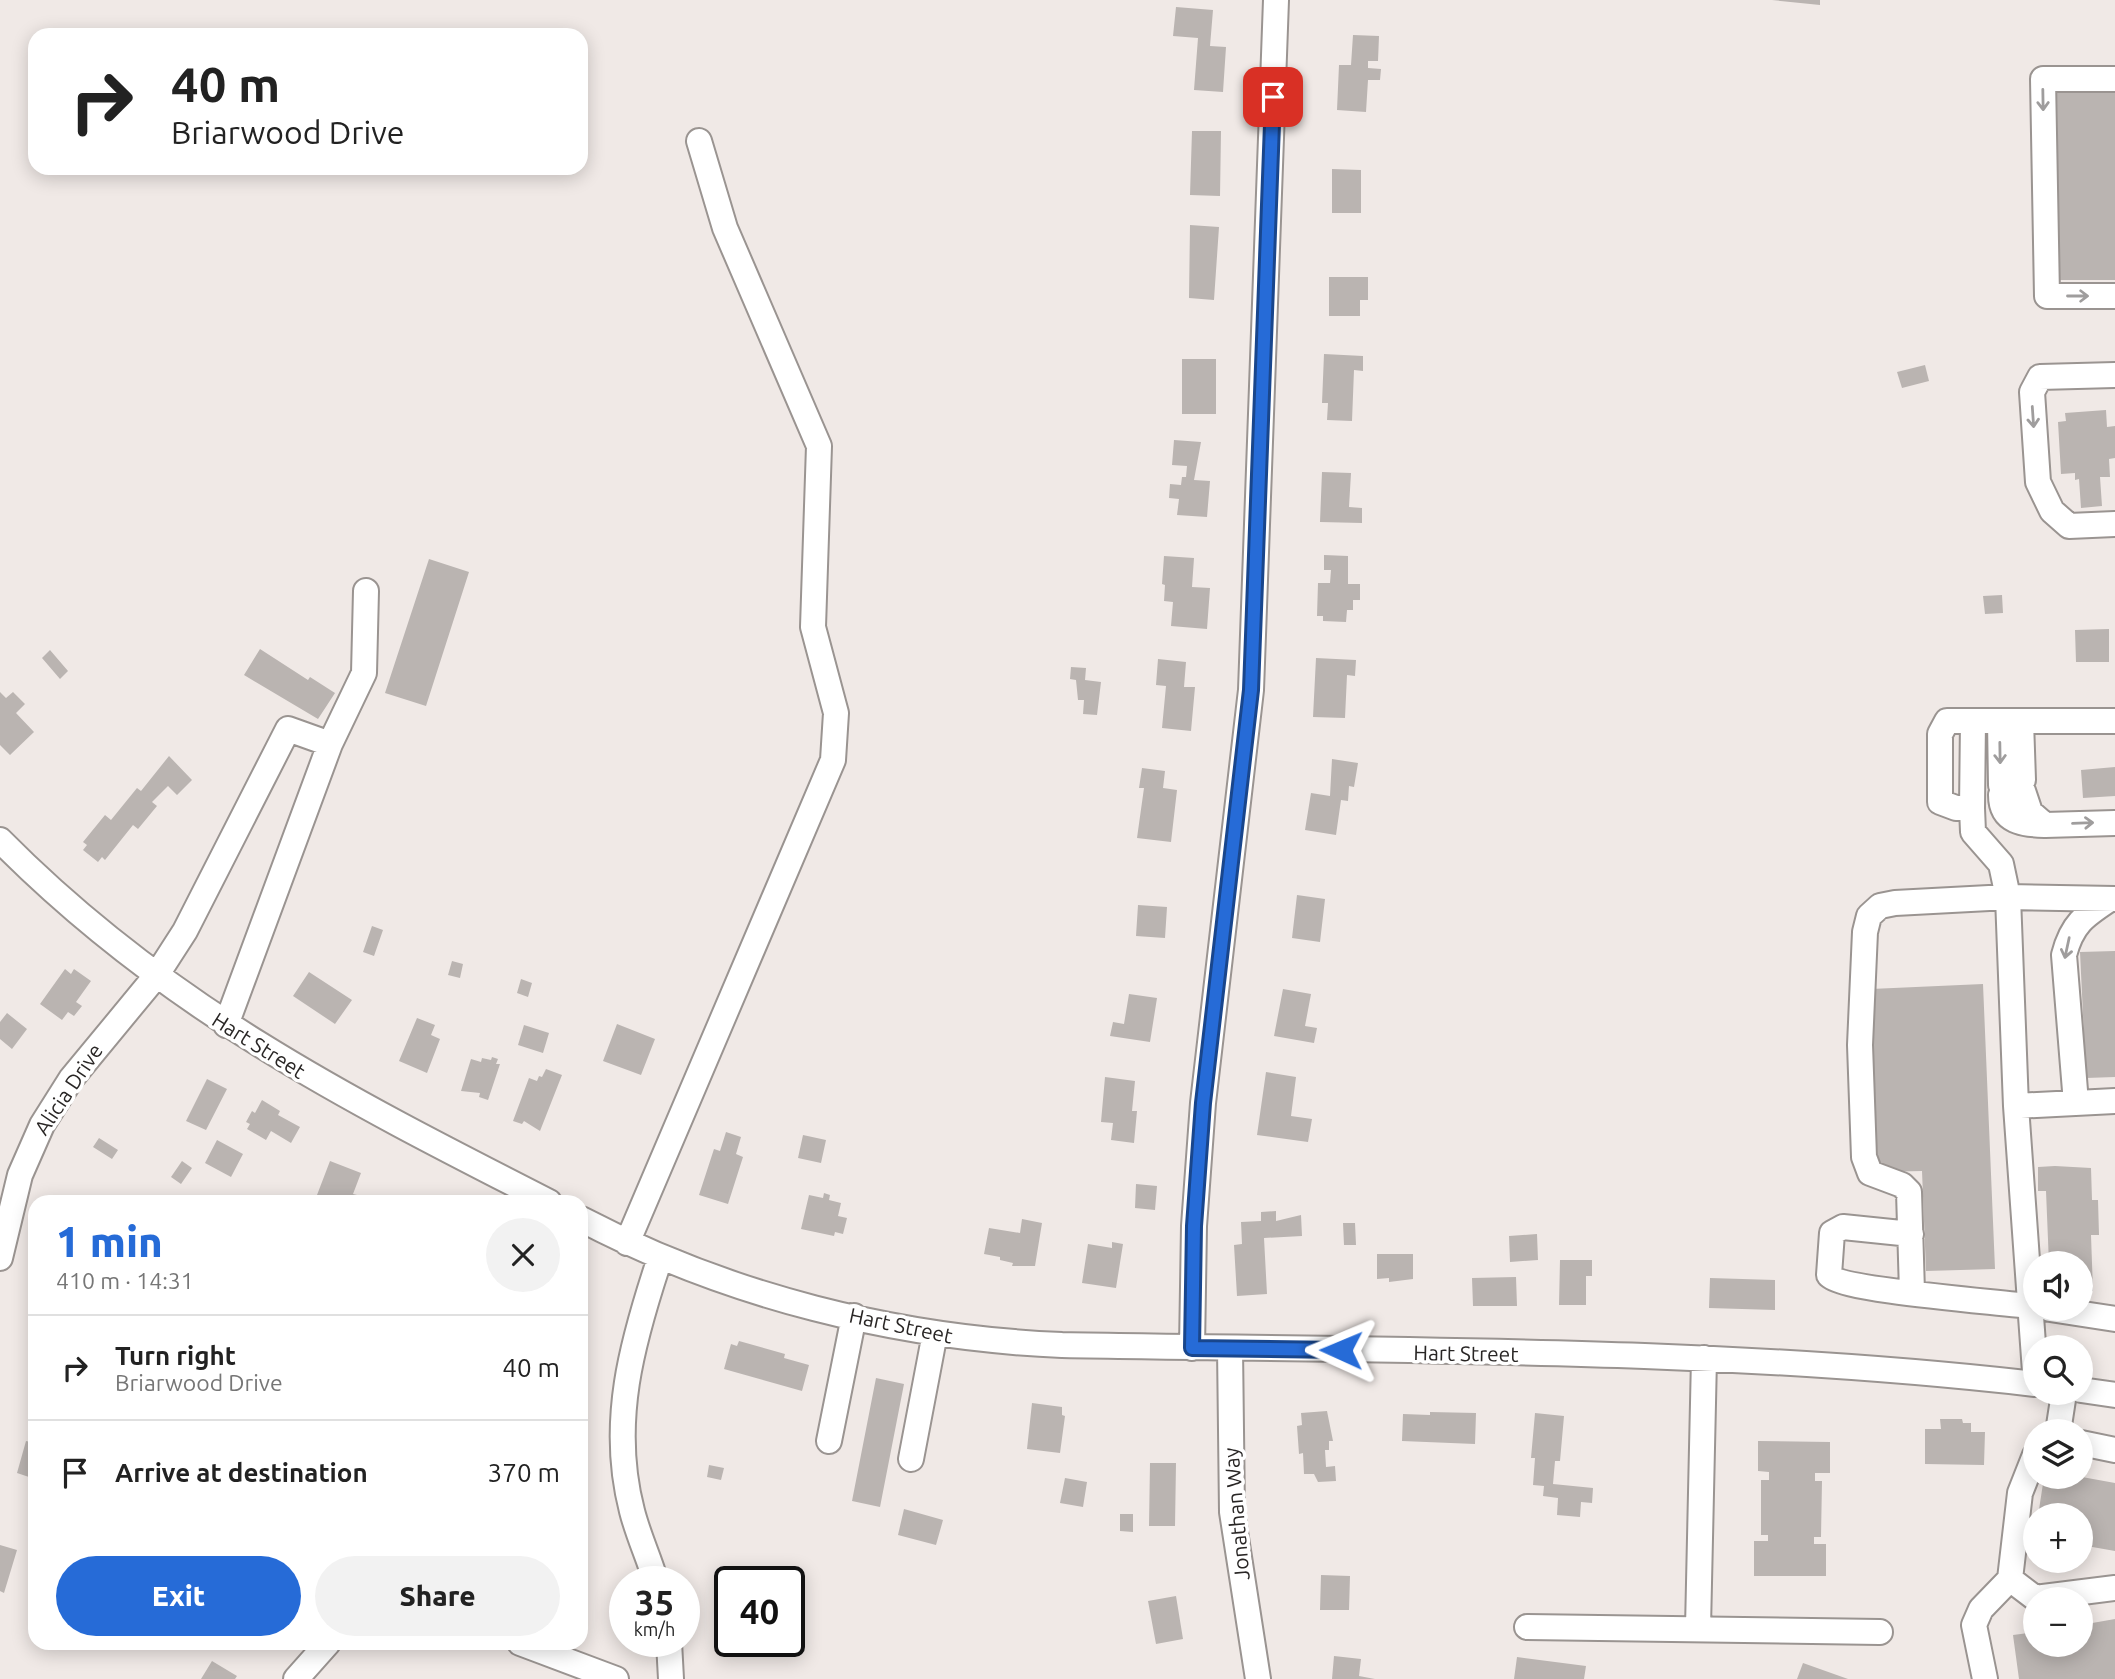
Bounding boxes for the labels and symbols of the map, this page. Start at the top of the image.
pin [1243,67,1303,127]
one-way arrow [2037,88,2050,111]
one-way arrow [2066,289,2089,303]
one-way arrow [2027,405,2040,428]
one-way arrow [1993,741,2007,764]
one-way arrow [2072,817,2095,830]
one-way arrow [2059,936,2073,959]
street label: Hart Street [208,1007,310,1083]
street label: Alicia Drive [29,1039,107,1139]
street label: Hart Street [847,1302,955,1348]
position arrow [1304,1313,1378,1387]
street label: Hart Street [1413,1340,1519,1366]
street label: Jonathan Way [1218,1447,1254,1581]
speed limit sign: 40 [714,1566,805,1657]

